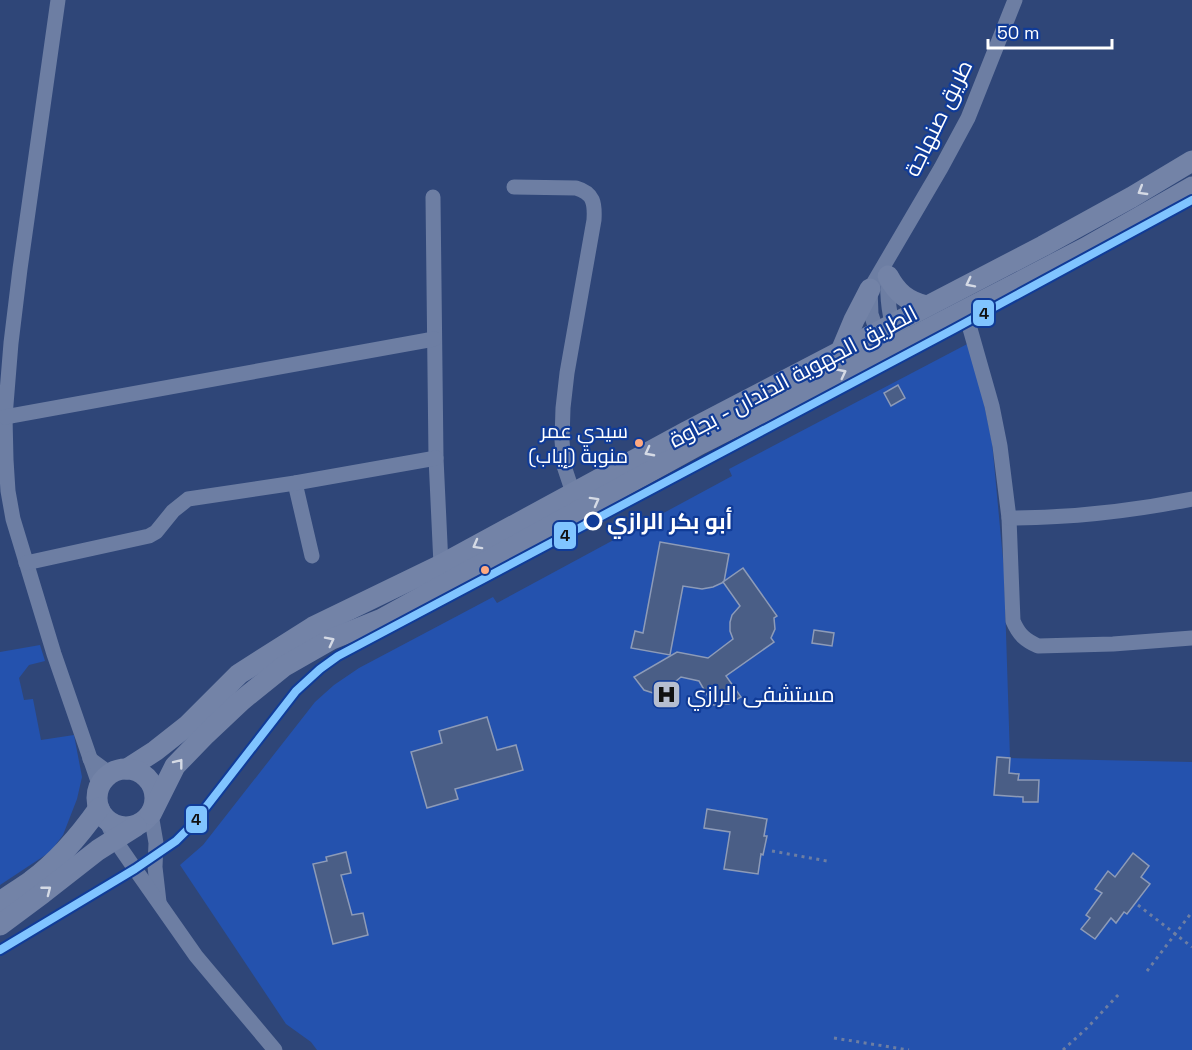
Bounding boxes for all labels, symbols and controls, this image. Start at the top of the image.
scale bar [988,12,1112,50]
text: 50 m [997,21,1039,44]
street label: طريق صنهاجة [898,55,978,181]
one-way arrow [1138,183,1148,195]
one-way arrow [965,276,976,288]
street label: الطريق الجهوية الدندان - بجاوة [664,299,922,453]
line badge: 4 [972,299,995,327]
text: 4 [979,303,989,324]
one-way arrow [836,369,847,380]
place label: سيدي عمر منوبة (إياب) [528,418,628,469]
marker: سيدي عمر منوبة (إياب) [633,437,645,449]
one-way arrow [645,445,655,456]
one-way arrow [589,497,599,508]
place label: أبو بكر الرازي [607,507,732,539]
marker: أبو بكر الرازي [584,512,602,530]
line badge: 4 [553,521,577,550]
text: 4 [560,525,570,546]
one-way arrow [473,538,483,549]
unlabelled marker [479,564,491,576]
one-way arrow [323,637,334,648]
hospital icon: مستشفى الرازي [650,678,682,710]
place label: مستشفى الرازي [687,680,835,711]
one-way arrow [172,759,183,770]
line badge: 4 [185,805,208,834]
text: 4 [191,809,201,830]
one-way arrow [41,886,52,897]

